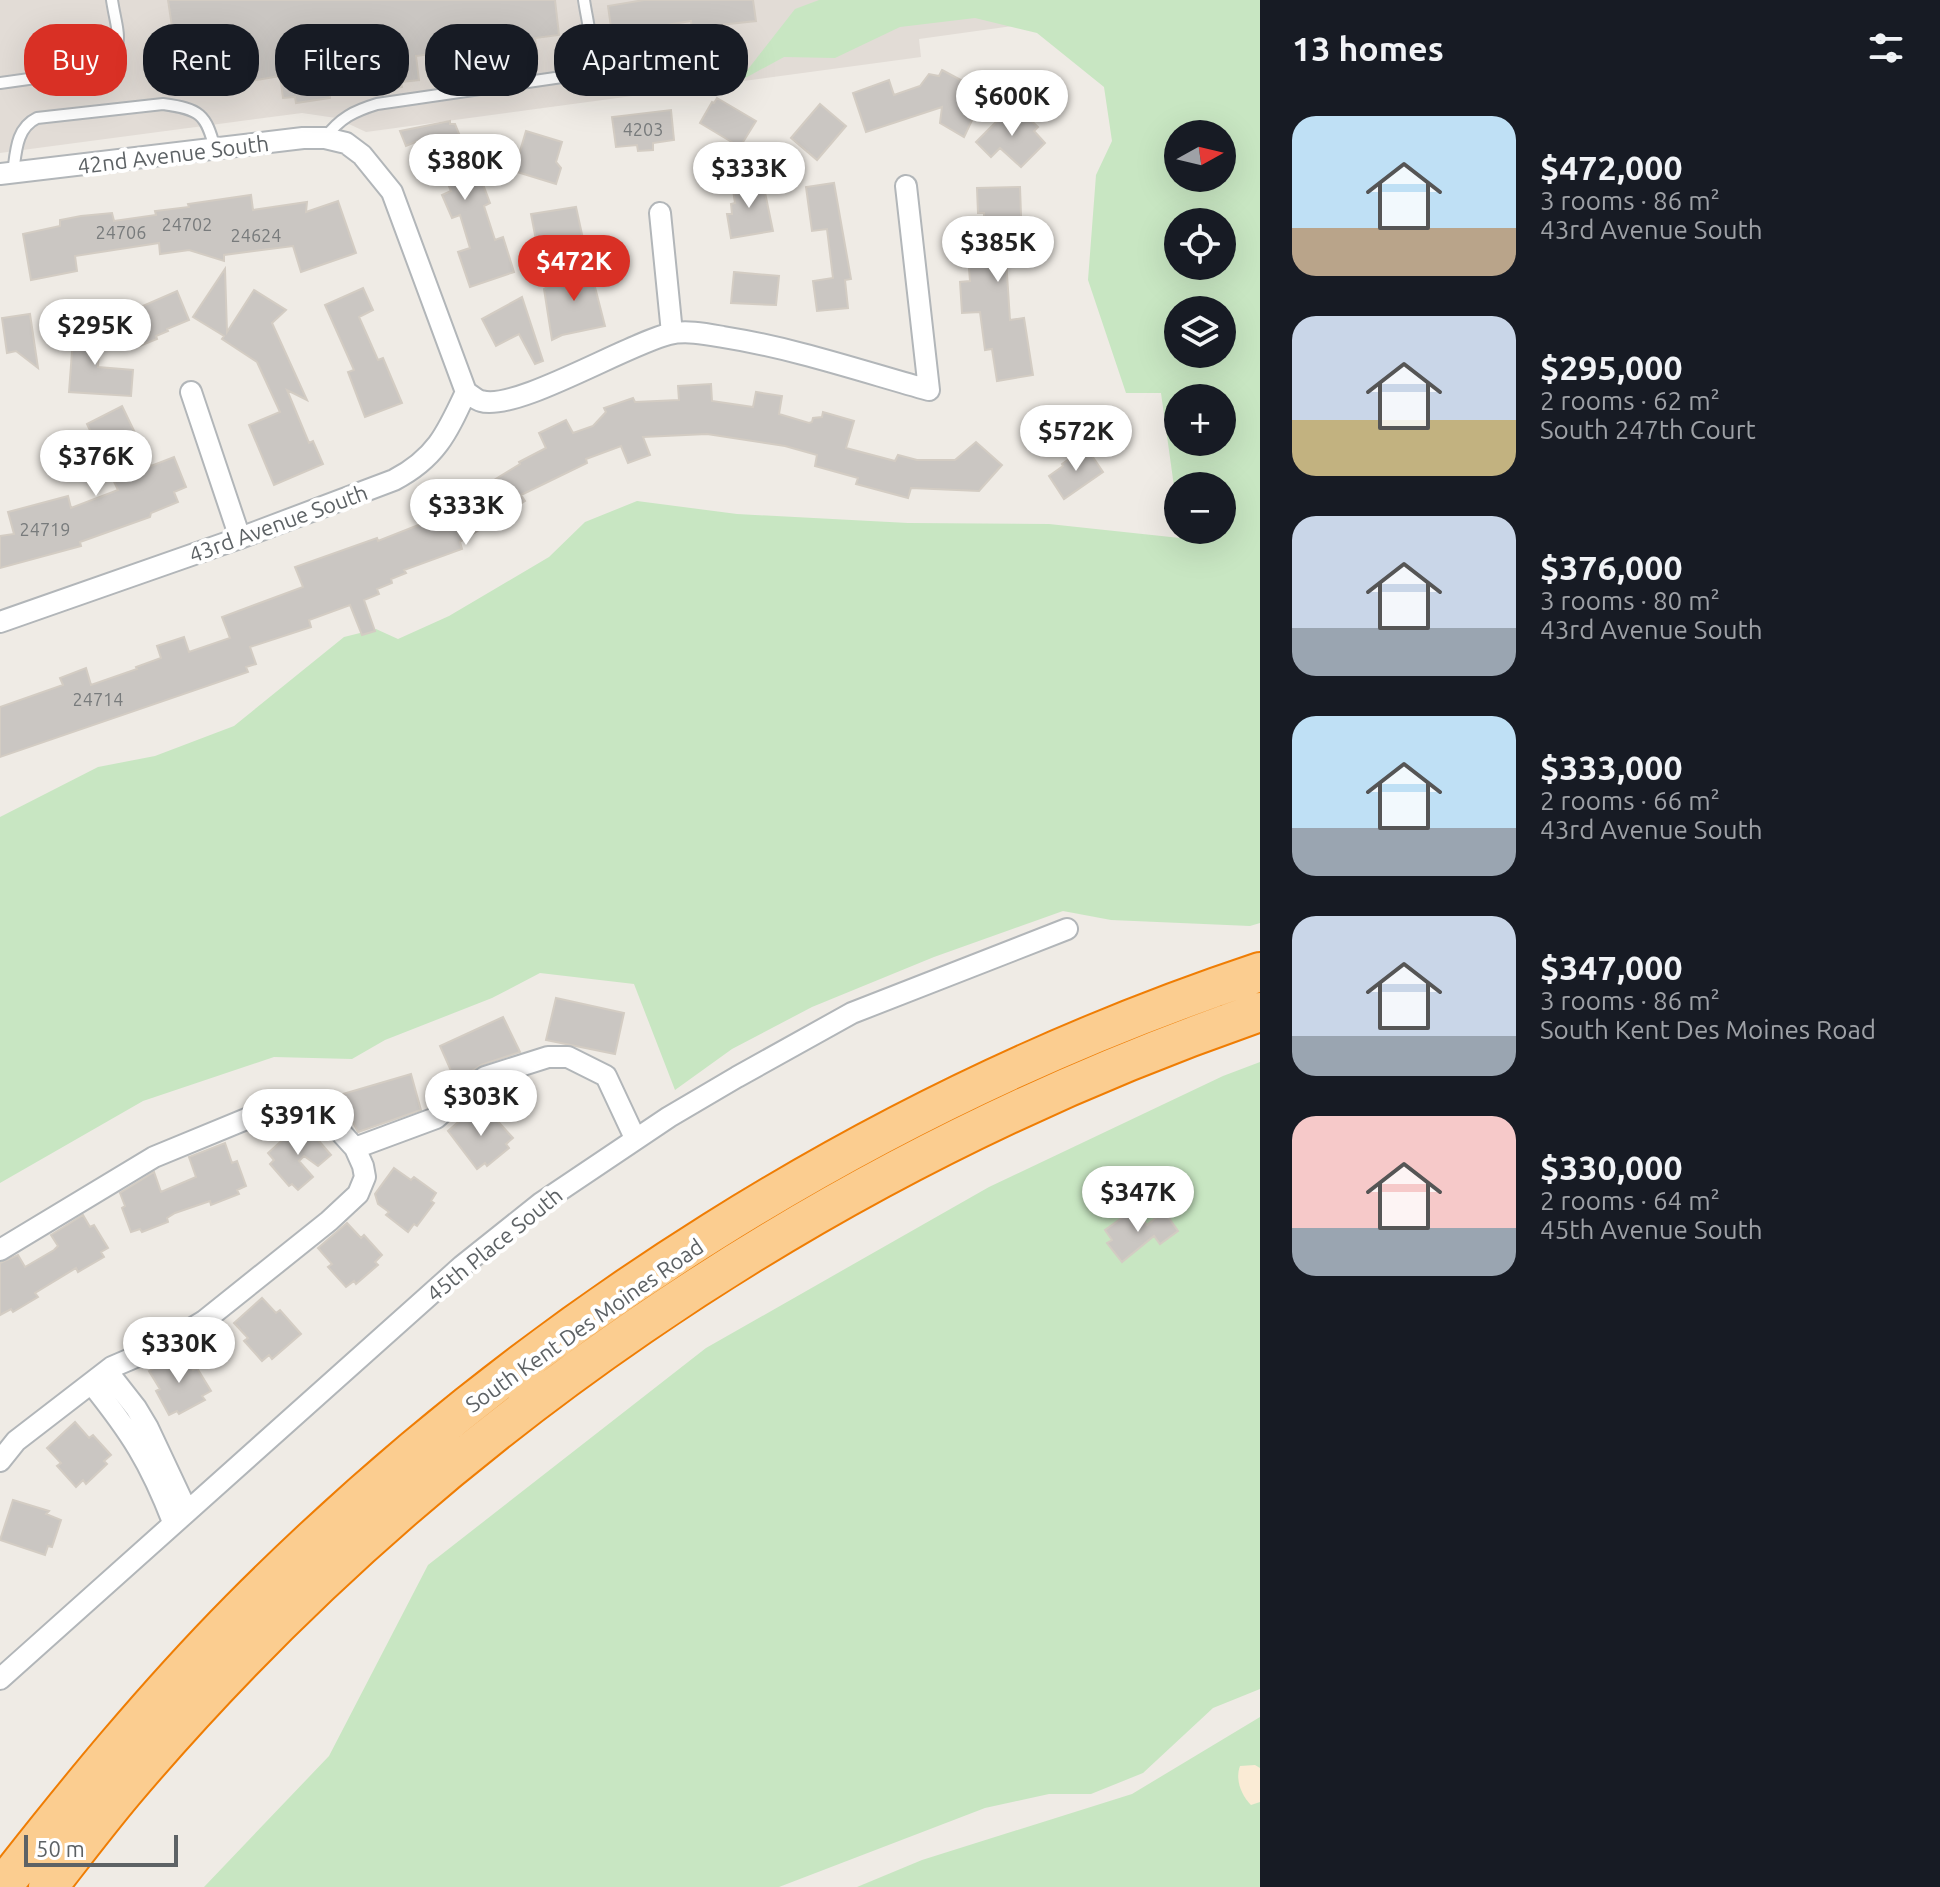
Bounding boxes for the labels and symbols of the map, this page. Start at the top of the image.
pin: $600K [956,70,1068,138]
house number: 4203 [623,119,663,139]
north arrow [1164,120,1236,192]
street label: 42nd Avenue South [76,130,270,178]
pin: $380K [409,134,521,202]
pin: $333K [693,142,805,210]
house number: 24702 [162,214,212,234]
pin: $385K [942,216,1054,284]
house number: 24706 [96,222,146,242]
house number: 24624 [231,225,281,245]
pin: $472K [518,235,630,303]
pin: $295K [39,299,151,367]
pin: $572K [1020,405,1132,473]
pin: $376K [40,430,152,498]
street label: 43rd Avenue South [185,479,371,567]
pin: $333K [410,479,522,547]
house number: 24719 [20,519,70,539]
house number: 24714 [73,689,123,709]
pin: $303K [425,1070,537,1138]
pin: $391K [242,1089,354,1157]
pin: $347K [1082,1166,1194,1234]
street label: 45th Place South [421,1182,567,1306]
street label: South Kent Des Moines Road [460,1233,708,1417]
pin: $330K [123,1317,235,1385]
scale bar [24,1831,178,1867]

